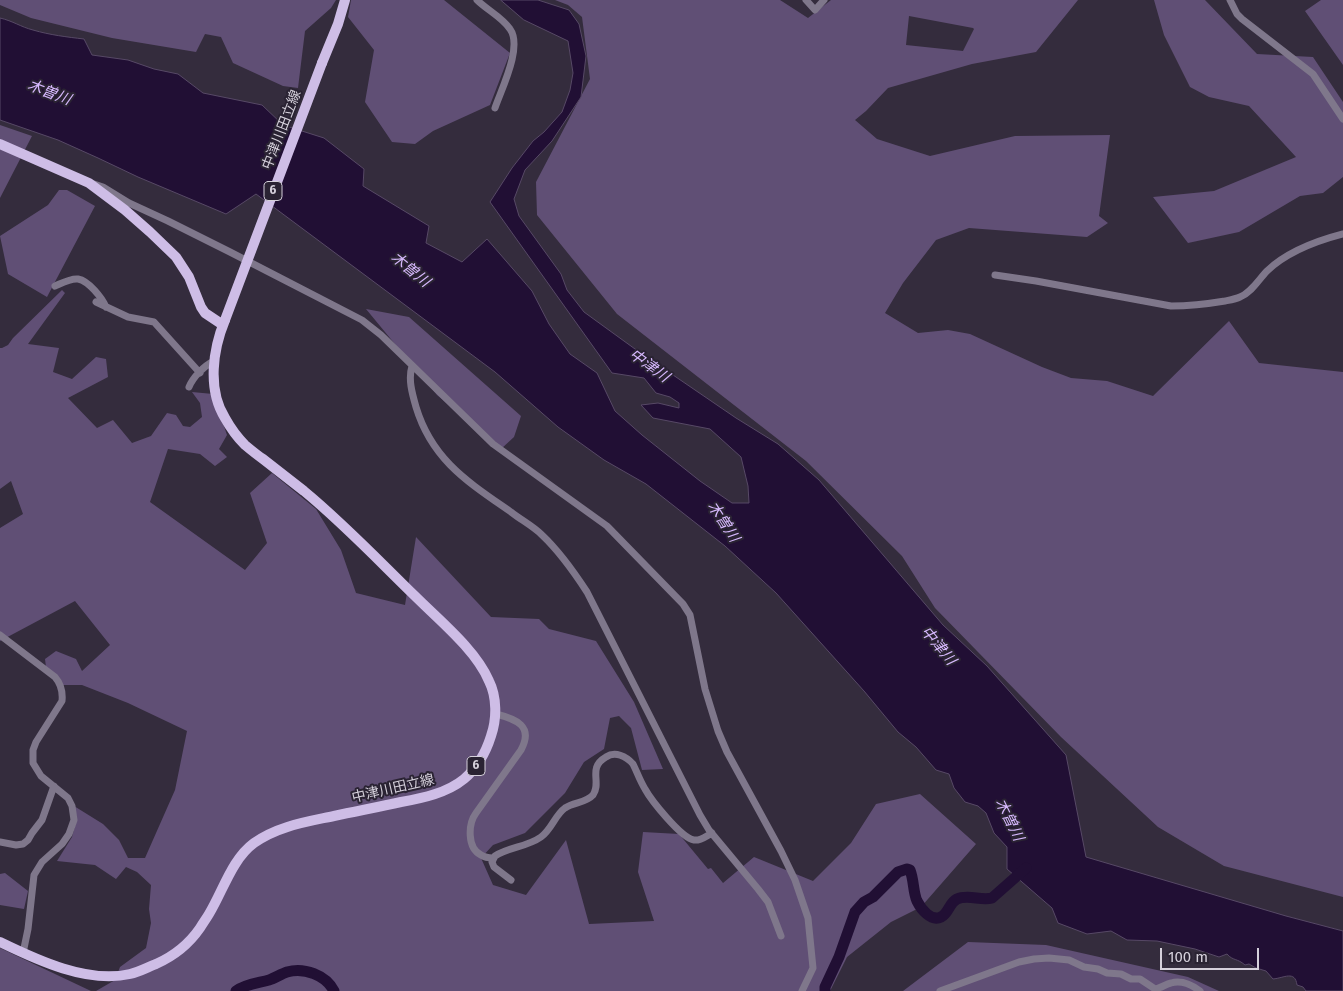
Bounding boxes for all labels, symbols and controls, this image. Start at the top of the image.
water label: 木曽川 [25,77,73,109]
street label: 中津川田立線 [259,88,305,172]
road number: 6 [264,182,282,200]
water label: 木曽川 [387,249,433,291]
water label: 中津川 [626,345,672,387]
water label: 木曽川 [703,498,743,546]
water label: 中津川 [917,623,959,669]
road number: 6 [467,756,485,776]
street label: 中津川田立線 [350,771,436,807]
water label: 木曽川 [991,796,1027,844]
scale bar [1163,938,1262,970]
text: 100 m [1168,948,1208,966]

